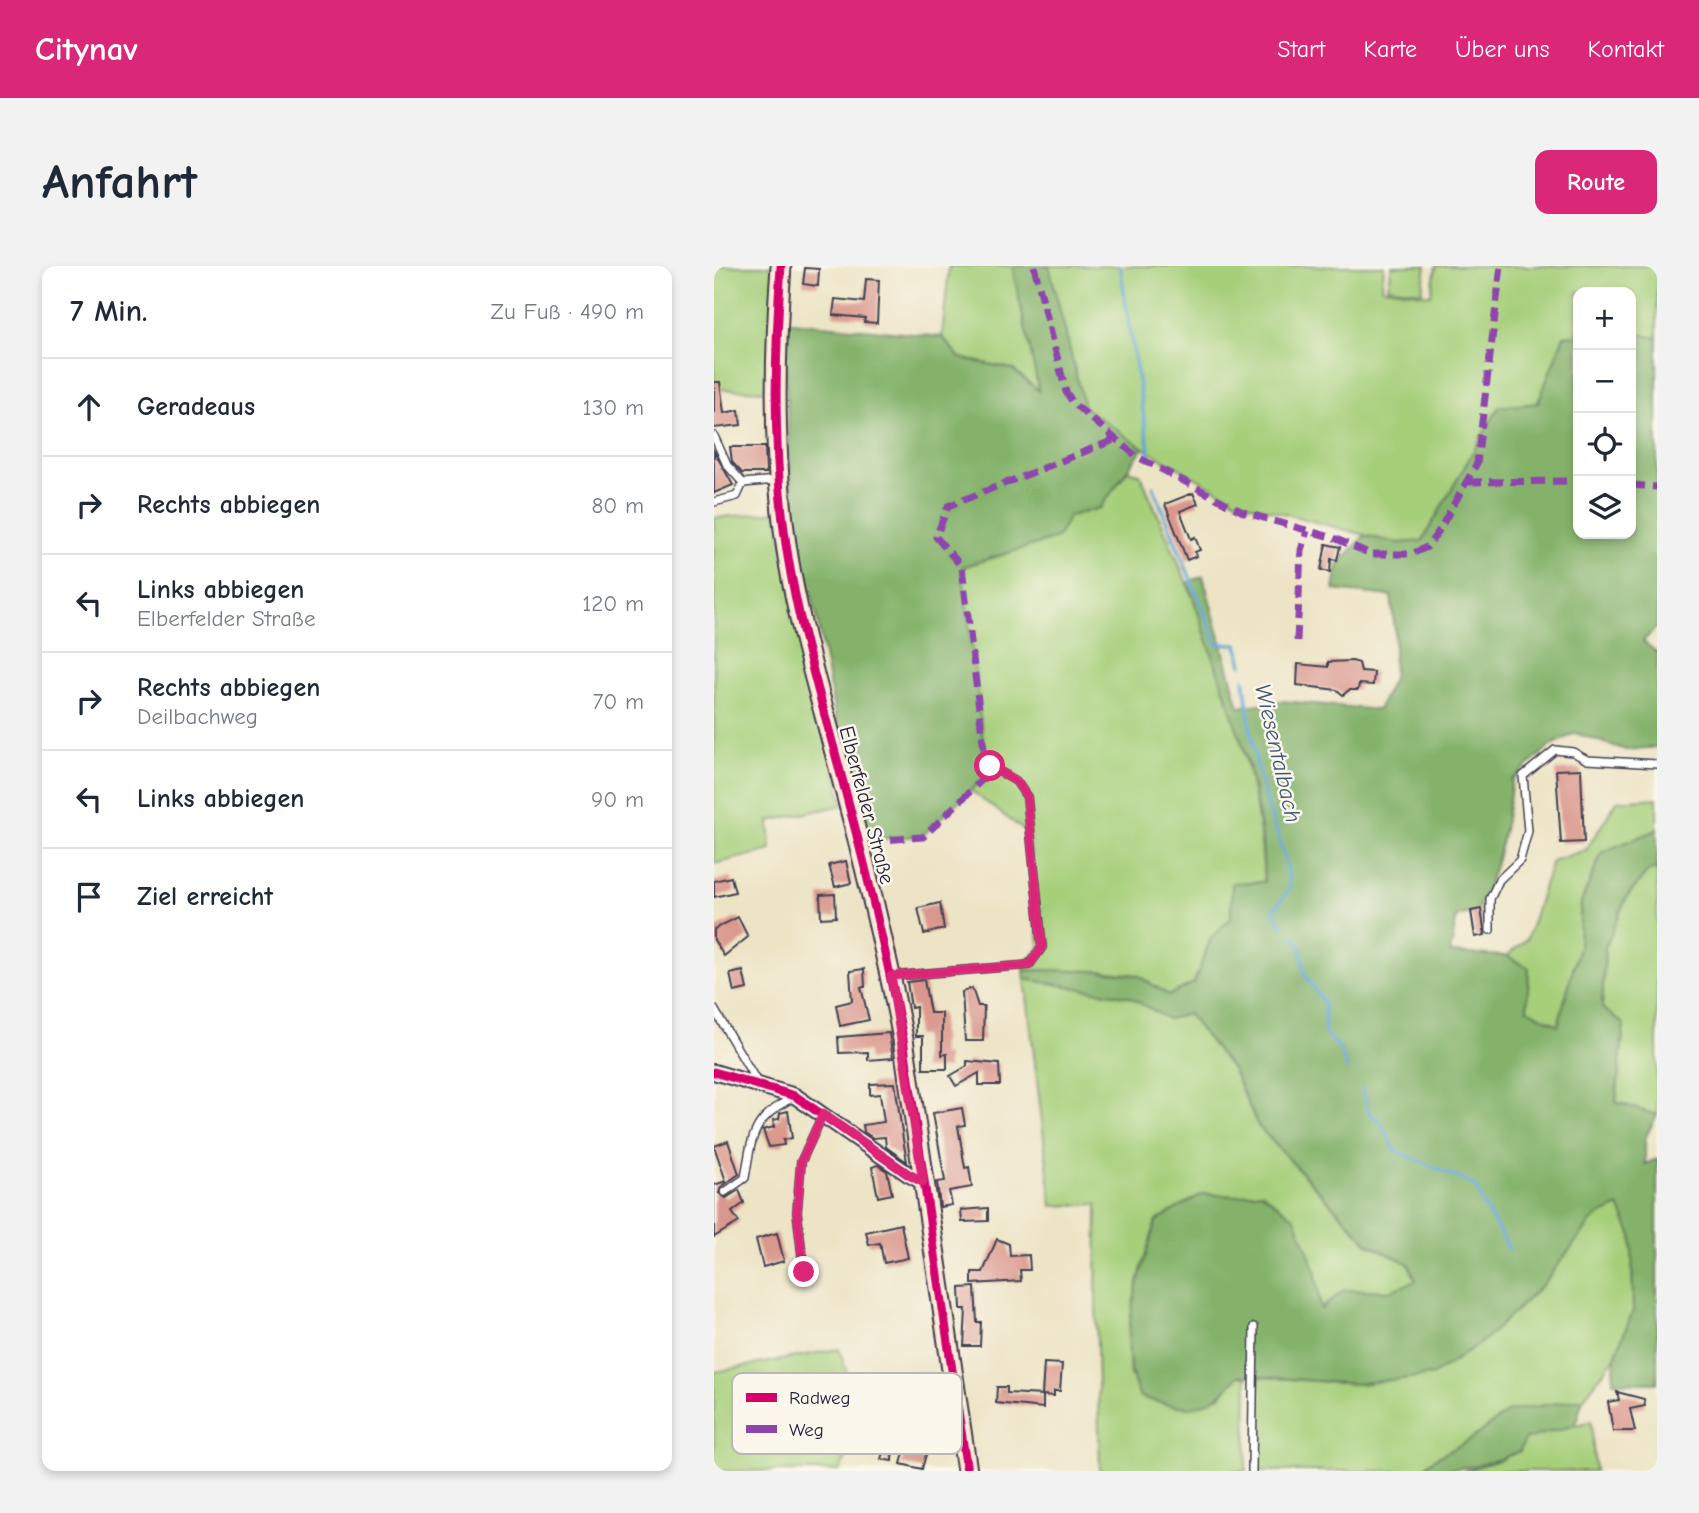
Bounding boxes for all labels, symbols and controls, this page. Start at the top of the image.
text: Citynav [35,30,138,68]
text: Start [1277,35,1325,63]
text: Karte [1363,35,1417,63]
text: Über uns [1455,35,1550,63]
text: Kontakt [1588,35,1664,63]
button: Route [1535,150,1657,214]
text: Anfahrt [42,154,197,210]
map controls [1573,287,1636,539]
button: + [1573,287,1636,350]
text: 7 Min. [70,294,147,329]
text: Zu Fuß · 490 m [491,298,644,325]
button: − [1573,350,1636,413]
icon: ahead [70,388,108,426]
text: Geradeaus [137,392,255,422]
text: 130 m [583,394,644,421]
button: locate [1573,413,1636,476]
button: layers [1573,476,1636,539]
icon: right [70,486,108,524]
text: Rechts abbiegen [137,490,320,520]
text: 80 m [591,492,644,519]
text: Links abbiegen [137,575,304,605]
icon: left [70,584,108,622]
text: 120 m [582,590,644,617]
text: Elberfelder Straße [137,605,315,632]
text: Rechts abbiegen [137,673,320,703]
water label: Wiesentalbach [1249,681,1307,825]
icon: right [70,682,108,720]
text: 70 m [592,688,644,715]
text: Deilbachweg [137,703,258,730]
street label: Elberfelder Straße [834,723,900,887]
route start [974,750,1005,781]
icon: left [70,780,108,818]
text: Links abbiegen [137,784,304,814]
text: 90 m [591,786,644,813]
icon: arrive [70,878,108,916]
text: Ziel erreicht [137,882,273,912]
route end [788,1256,819,1287]
legend [732,1373,962,1454]
text: Radweg [789,1387,851,1409]
text: Weg [789,1419,824,1441]

